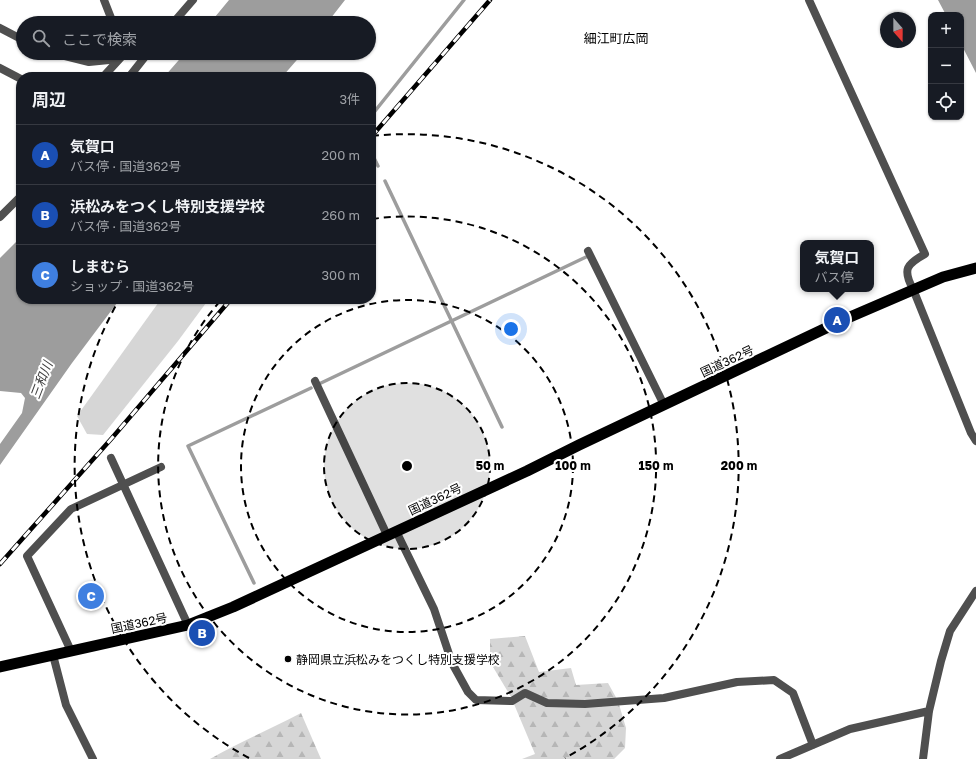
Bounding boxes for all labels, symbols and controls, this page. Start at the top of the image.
north arrow [880,12,916,48]
map controls [928,12,964,120]
button: + [928,12,964,48]
search box [16,16,376,60]
icon: search [30,27,52,49]
text: ここで検索 [62,30,137,48]
district label: 細江町広岡 [583,30,649,46]
button: − [928,48,964,84]
button: locate [928,84,964,120]
text: 周辺 [32,89,66,110]
text: 3件 [339,91,360,107]
text: 気賀口 [70,137,115,155]
text: A [40,147,50,163]
text: 200 m [322,147,360,163]
text: バス停 · 国道362号 [70,158,181,174]
text: 浜松みをつくし特別支援学校 [70,197,265,215]
text: B [40,207,50,223]
text: 260 m [322,207,360,223]
text: バス停 · 国道362号 [70,218,181,234]
popup [800,240,874,292]
text: 気賀口 [814,248,860,266]
text: しまむら [70,257,130,275]
text: C [40,267,50,283]
text: 300 m [322,267,360,283]
text: バス停 [814,269,854,285]
text: ショップ · 国道362号 [70,278,194,294]
pin: A [824,305,850,335]
your location [501,319,521,339]
street label: 国道362号 [698,342,756,380]
water label: 三和川 [27,357,56,401]
text: 50 m [476,458,504,473]
text: 100 m [555,458,591,473]
text: 150 m [639,458,673,473]
text: 200 m [721,458,757,473]
centre of rings [400,459,414,473]
street label: 国道362号 [406,480,464,518]
pin: C [78,581,104,611]
street label: 国道362号 [109,610,169,636]
pin: B [189,618,215,648]
place label: 静岡県立浜松みをつくし特別支援学校 [296,652,500,667]
marker: 静岡県立浜松みをつくし特別支援学校 [283,654,293,664]

